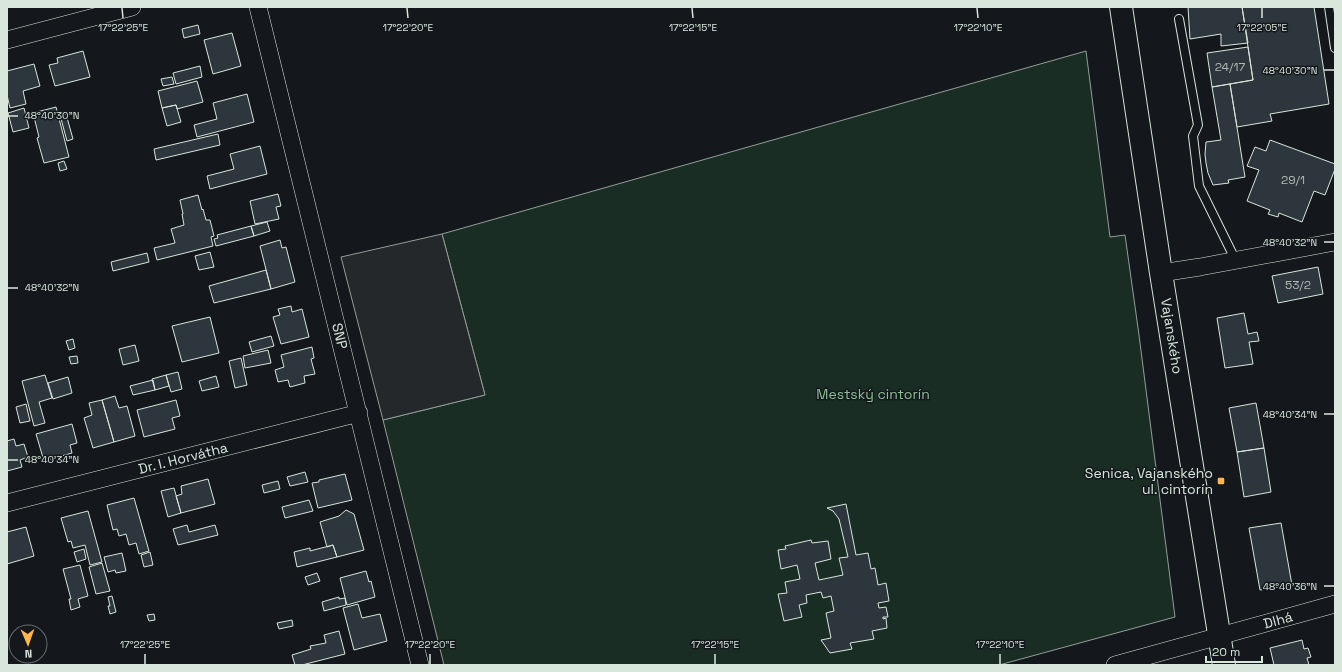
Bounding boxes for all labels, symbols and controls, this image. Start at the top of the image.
text: 17°22'25"E [98,21,148,34]
text: 17°22'20"E [383,21,434,34]
text: 17°22'15"E [669,21,717,34]
text: 17°22'10"E [954,21,1003,34]
text: 17°22'05"E [1237,21,1288,34]
house number: 24/17 [1215,59,1246,75]
text: 48°40'30"N [1263,64,1317,77]
text: 48°40'30"N [25,109,79,122]
house number: 29/1 [1281,172,1305,188]
text: 48°40'32"N [1263,236,1317,249]
house number: 53/2 [1285,277,1311,293]
text: 48°40'32"N [25,281,79,294]
street label: Vajanského [1157,297,1187,375]
street label: SNP [328,321,352,351]
park label: Mestský cintorín [816,385,930,403]
text: 48°40'34"N [1263,408,1317,421]
street label: Dr. I. Horvátha [136,438,230,478]
text: 48°40'34"N [25,453,79,466]
place label: Senica, Vajanského ul. cintorín [1085,464,1213,498]
marker: Senica, Vajanského ul. cintorín [1216,476,1226,486]
text: 48°40'36"N [1263,580,1317,593]
street label: Dlhá [1261,608,1295,632]
north arrow [8,624,48,664]
text: 17°22'25"E [120,638,170,651]
text: 17°22'20"E [405,638,456,651]
text: 17°22'15"E [691,638,739,651]
text: 17°22'10"E [976,638,1025,651]
scale bar [1206,638,1262,664]
text: 20 m [1212,644,1240,660]
text: N [24,647,32,661]

